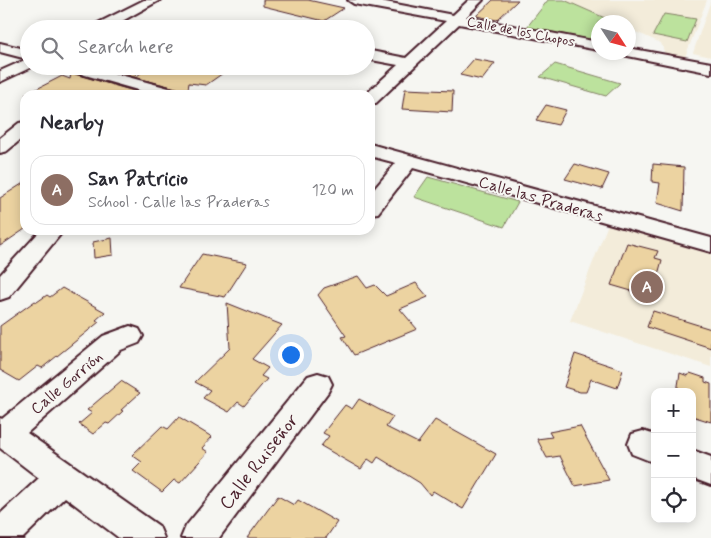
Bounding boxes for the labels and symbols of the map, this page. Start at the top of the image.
street label: Calle de los Chopos [465,13,576,51]
north arrow [591,15,636,60]
street label: Calle las Praderas [476,172,605,227]
pin: A [631,268,663,306]
your location [278,342,304,368]
street label: Calle Gorrión [26,347,107,420]
street label: Calle Ruiseñor [214,409,305,515]

